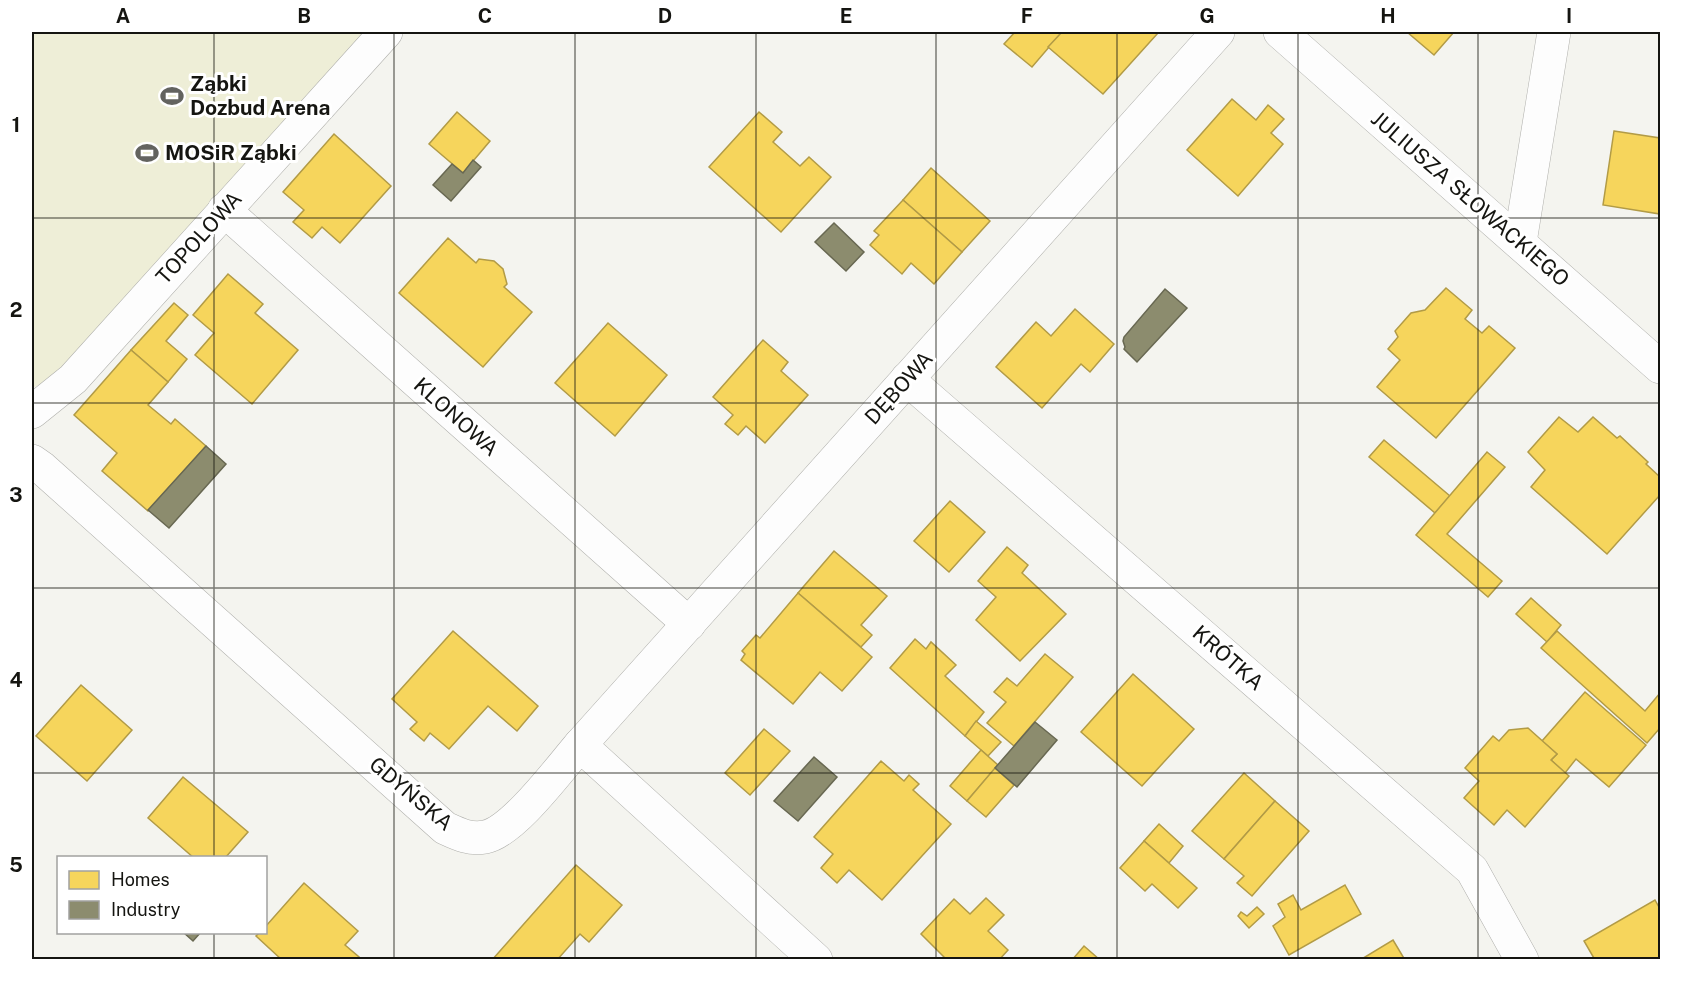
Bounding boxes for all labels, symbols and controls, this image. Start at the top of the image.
text: A [116,4,130,28]
text: B [297,4,311,28]
text: C [478,4,492,28]
text: D [658,4,672,28]
text: E [840,4,852,28]
text: F [1021,4,1033,28]
text: G [1199,4,1215,28]
text: H [1380,4,1396,28]
text: I [1566,4,1572,28]
place label: Ząbki Dozbud Arena [190,71,330,120]
sports icon: Ząbki Dozbud Arena [159,83,185,109]
street label: JULIUSZA SŁOWACKIEGO [1366,106,1574,291]
text: 1 [12,113,20,137]
sports icon: MOSiR Ząbki [134,140,160,166]
place label: MOSiR Ząbki [165,140,297,165]
street label: TOPOLOWA [151,186,247,289]
text: 2 [10,298,22,322]
street label: DĘBOWA [859,346,938,429]
street label: KLONOWA [409,372,504,461]
text: 3 [9,483,23,507]
street label: KRÓTKA [1188,620,1269,695]
text: 4 [9,668,23,692]
street label: GDYŃSKA [365,752,458,836]
text: 5 [9,853,23,877]
legend [57,856,267,934]
text: Homes [111,869,170,890]
text: Industry [111,899,181,920]

